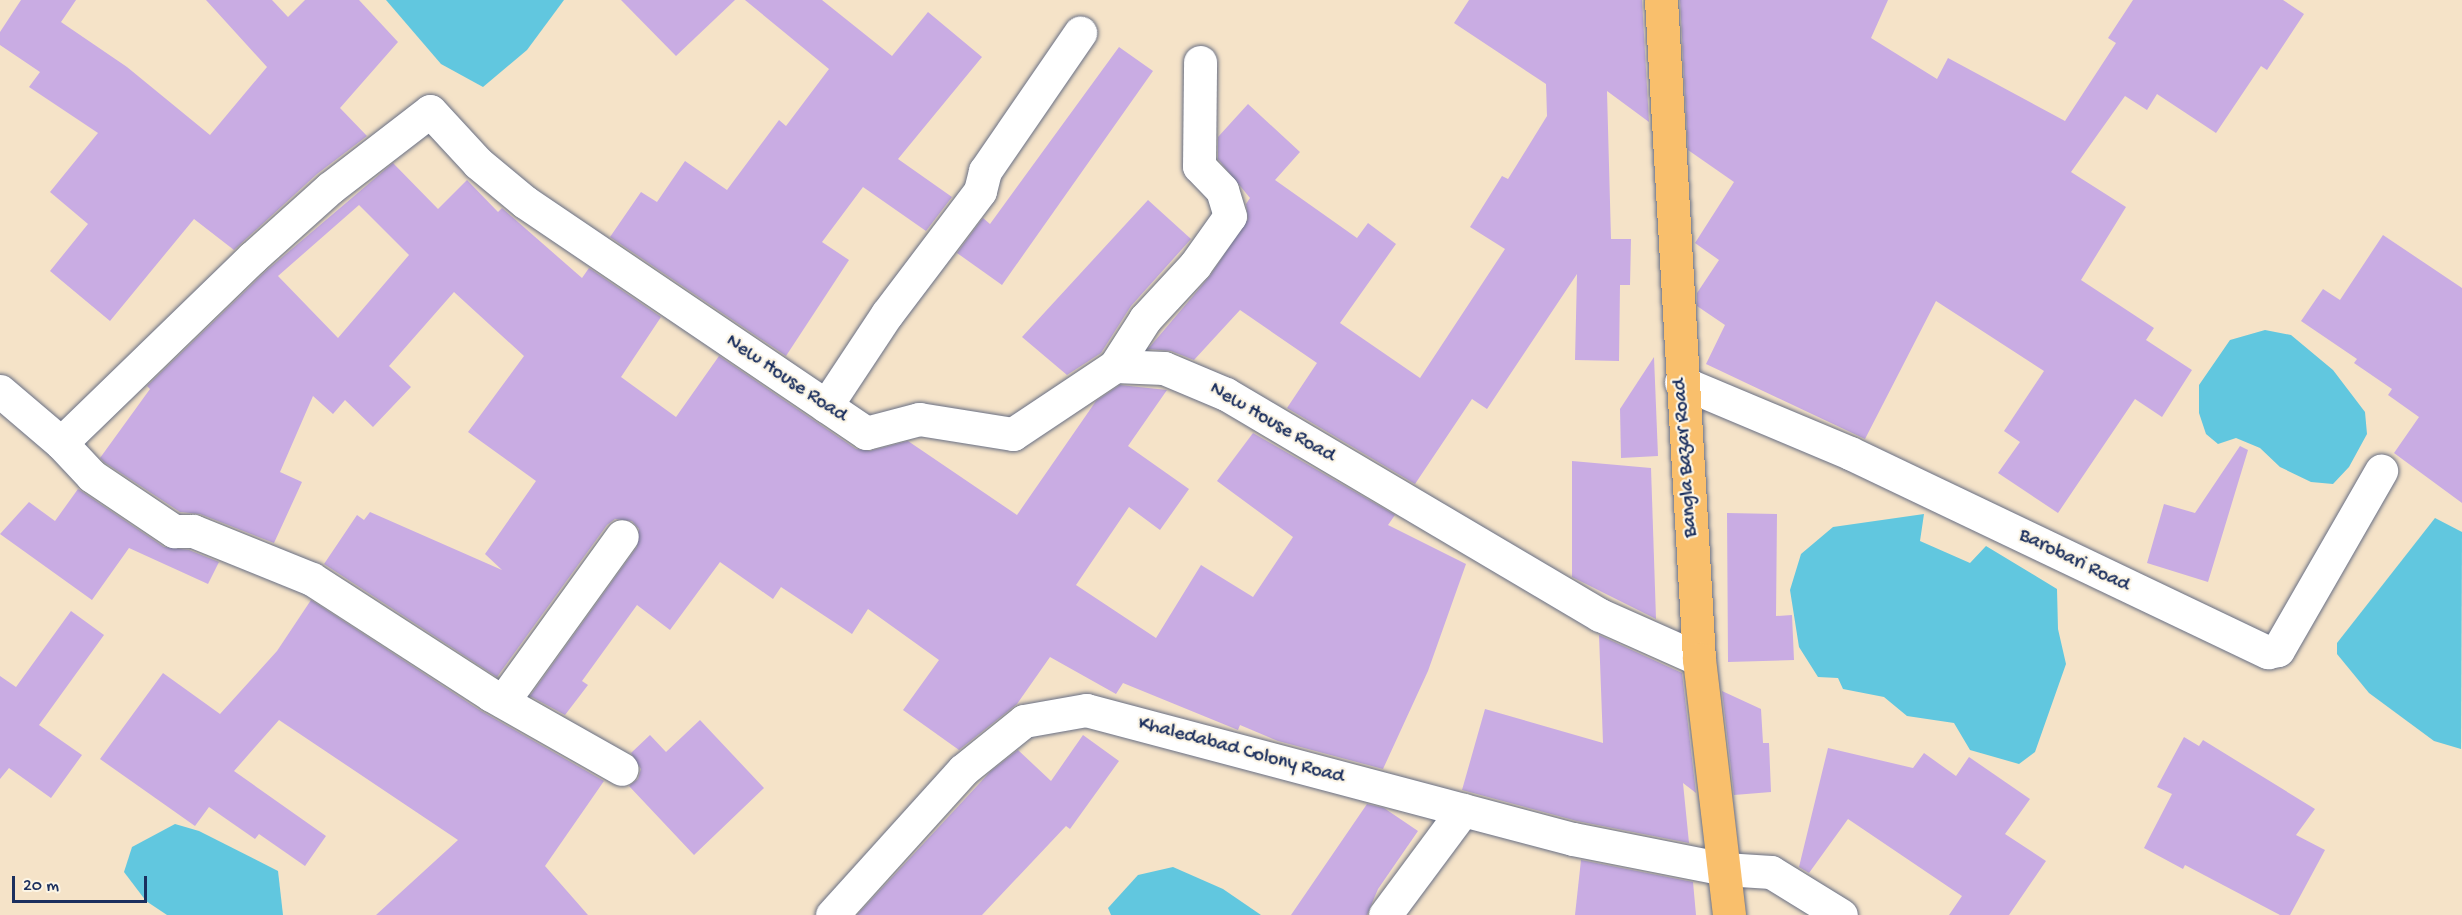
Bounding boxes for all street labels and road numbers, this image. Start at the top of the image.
street label: New House Road [721,330,851,428]
street label: New House Road [1205,377,1339,469]
street label: Bangla Bazar Road [1668,378,1704,538]
street label: Barobari Road [2015,524,2133,598]
street label: Khaledabad Colony Road [1135,712,1347,790]

